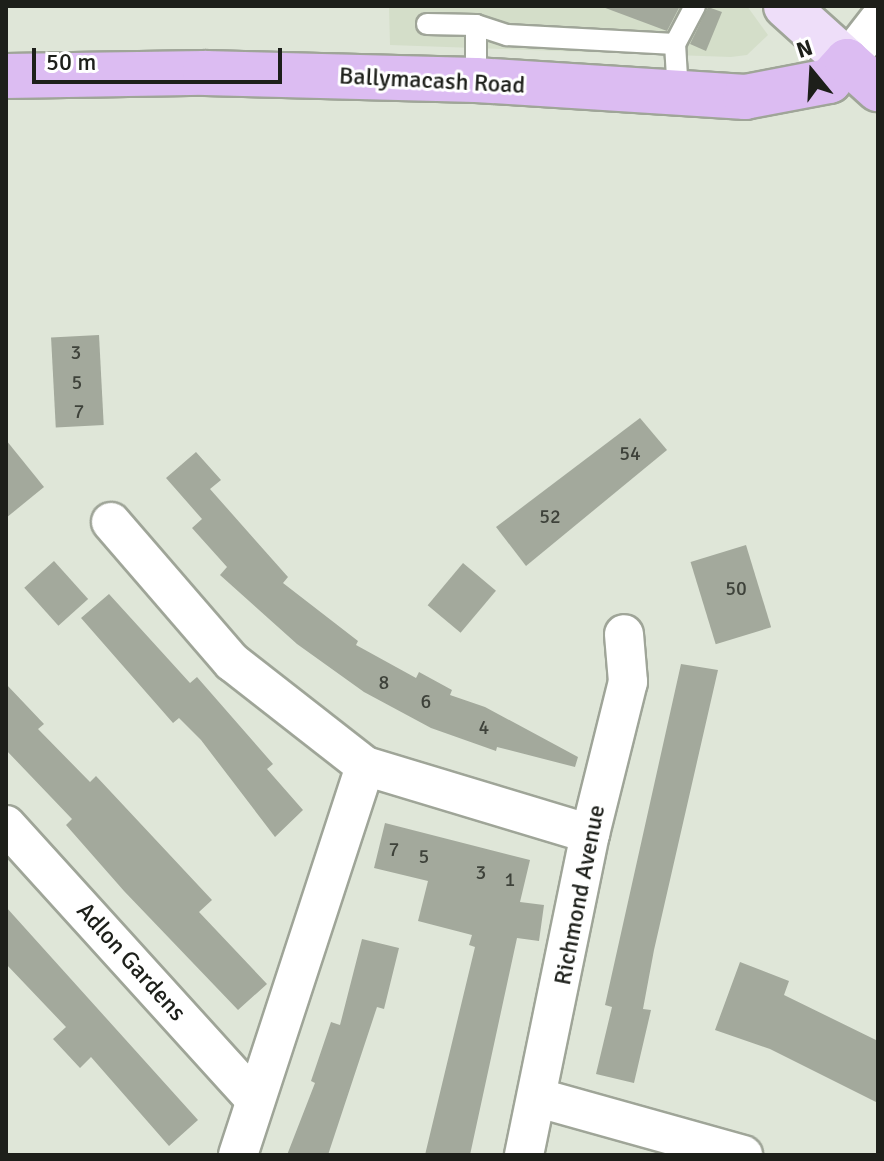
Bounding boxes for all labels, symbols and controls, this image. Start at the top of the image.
scale bar [36,32,286,82]
north arrow [772,32,852,112]
text: N [793,33,816,64]
text: 50 m [46,47,96,77]
street label: Ballymacash Road [338,62,526,100]
house number: 3 [71,340,81,364]
house number: 5 [72,370,82,394]
house number: 7 [74,399,84,423]
house number: 54 [619,441,641,465]
house number: 52 [539,504,561,528]
house number: 50 [725,576,747,600]
house number: 8 [379,670,389,694]
house number: 6 [421,689,431,713]
house number: 4 [479,715,489,739]
street label: Richmond Avenue [548,802,612,988]
house number: 7 [389,837,399,861]
house number: 5 [419,844,429,868]
house number: 3 [476,860,486,884]
house number: 1 [505,867,515,891]
street label: Adlon Gardens [70,897,192,1027]

